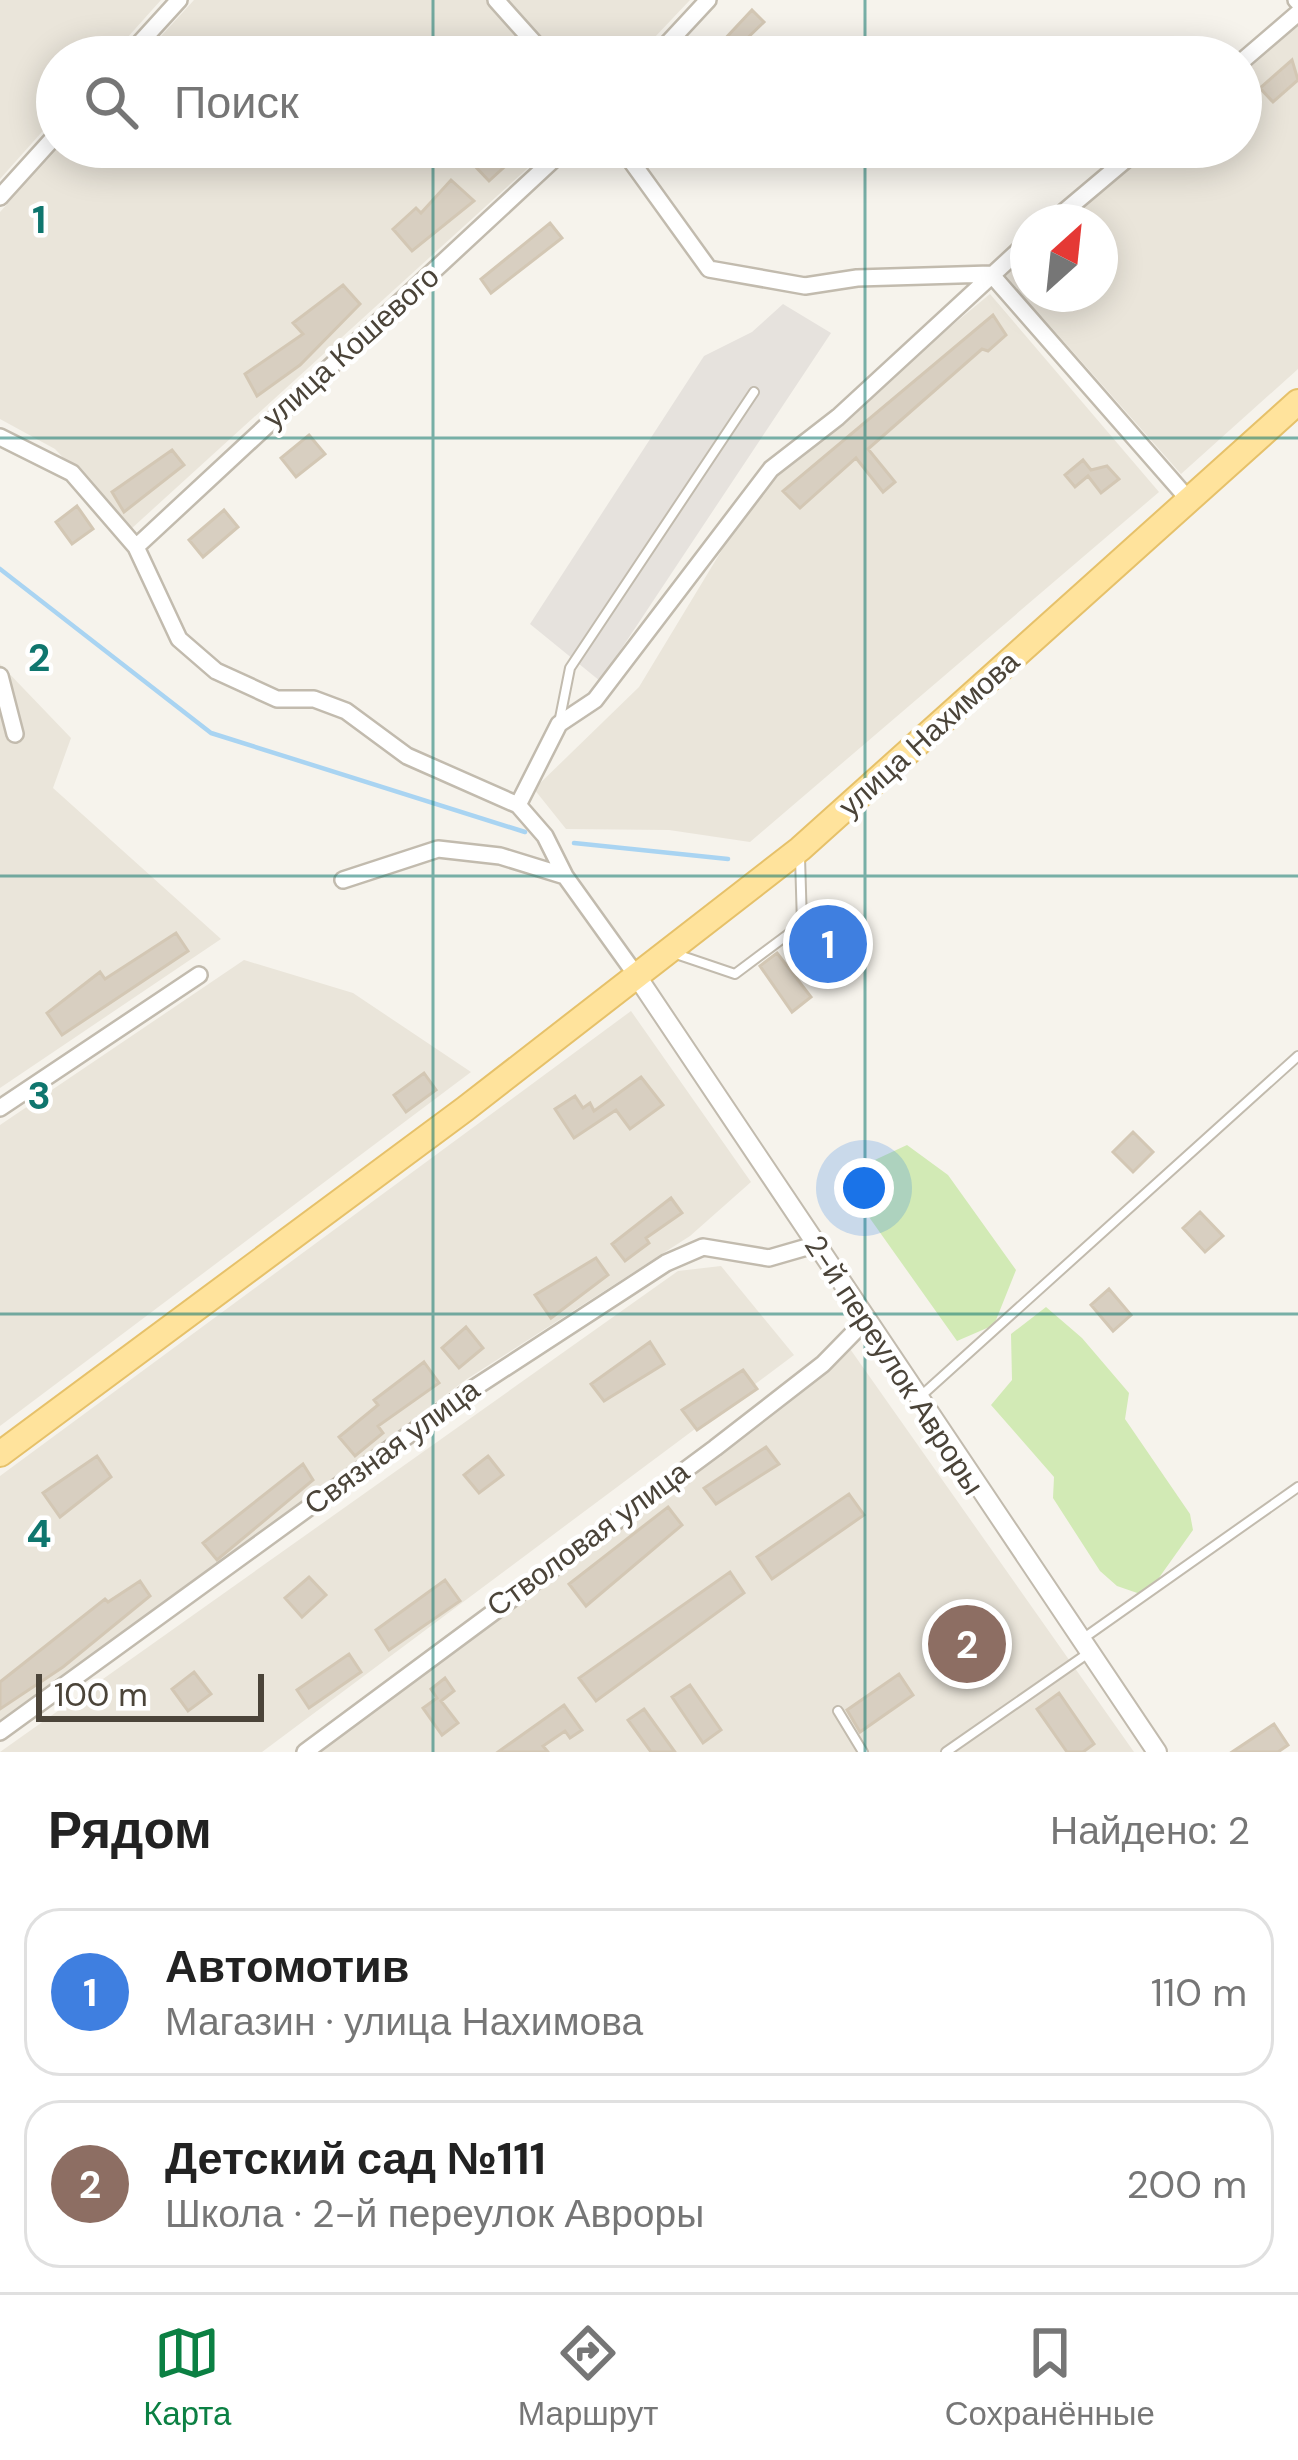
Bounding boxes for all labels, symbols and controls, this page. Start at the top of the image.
search box [36,36,1262,168]
icon: search [78,69,144,135]
text: Поиск [174,73,299,132]
text: 1 [32,194,46,245]
north arrow [1010,204,1118,312]
street label: улица Кошевого [254,257,447,436]
text: 2 [28,632,50,683]
street label: улица Нахимова [830,642,1027,825]
pin: 1 [789,899,867,989]
text: 3 [27,1070,51,1121]
your location [834,1158,894,1218]
street label: 2-й переулок Авроры [796,1228,993,1502]
street label: Связная улица [296,1370,487,1523]
street label: Стволовая улица [479,1452,697,1625]
text: 4 [26,1508,52,1559]
pin: 2 [928,1599,1006,1689]
scale bar [36,1668,264,1721]
text: 100 m [54,1673,148,1716]
text: Рядом [48,1797,212,1864]
text: Найдено: 2 [1050,1805,1250,1856]
text: Автомотив [165,1937,409,1996]
text: 1 [83,1967,97,2018]
text: 110 m [1151,1967,1247,2018]
text: Магазин · улица Нахимова [165,1996,643,2047]
text: Детский сад №111 [165,2129,546,2188]
text: 2 [79,2159,101,2210]
text: 200 m [1126,2159,1247,2210]
text: Школа · 2-й переулок Авроры [165,2188,704,2239]
tab: Карта [143,2320,231,2435]
tab: Маршрут [518,2320,658,2435]
tab: Сохранённые [945,2320,1155,2435]

